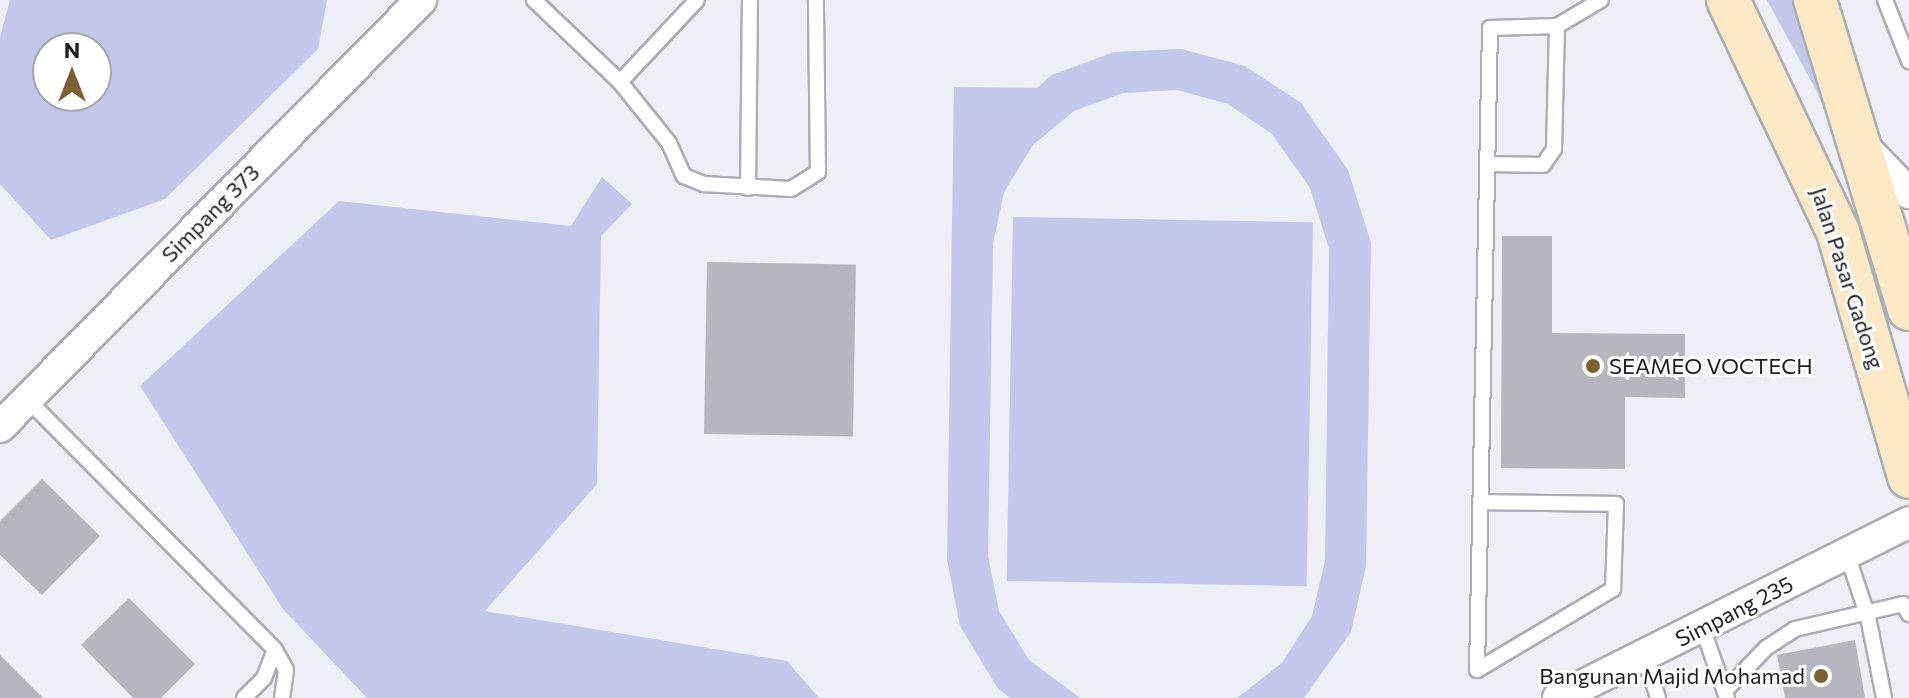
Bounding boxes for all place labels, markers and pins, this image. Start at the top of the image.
place label: SEAMEO VOCTECH [1609,353,1813,379]
marker: SEAMEO VOCTECH [1584,357,1602,375]
place label: Bangunan Majid Mohamad [1539,663,1805,689]
marker: Bangunan Majid Mohamad [1812,667,1830,685]

